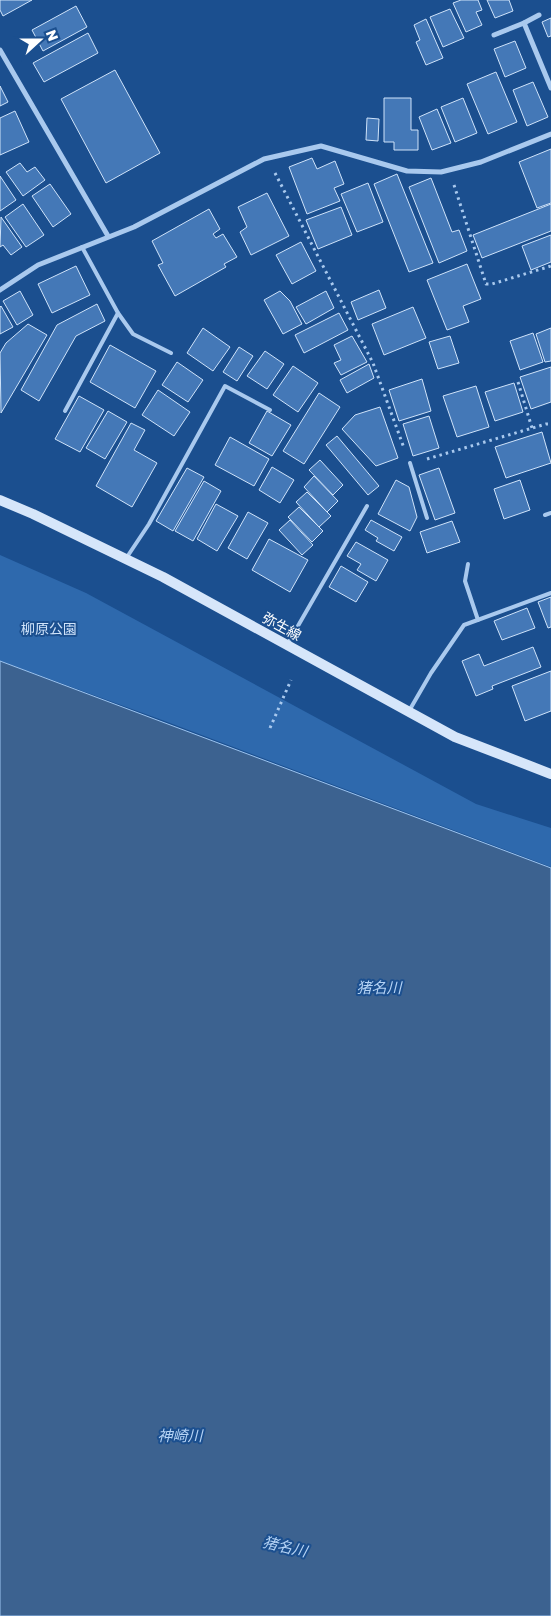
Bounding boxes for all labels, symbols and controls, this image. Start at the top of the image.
north arrow [15,15,65,65]
text: N [43,27,62,43]
street label: 弥生線 [260,608,304,644]
park label: 柳原公園 [21,620,77,637]
water label: 猪名川 [356,978,403,996]
water label: 神崎川 [157,1426,204,1444]
water label: 猪名川 [261,1532,311,1560]

